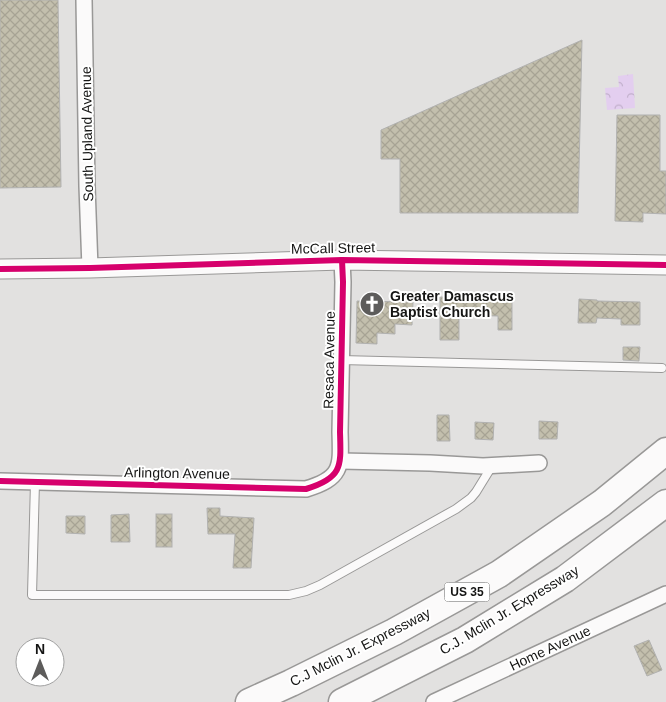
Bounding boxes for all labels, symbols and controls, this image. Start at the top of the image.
street label: South Upland Avenue [78,66,96,202]
street label: McCall Street [291,239,375,257]
place label: Greater Damascus Baptist Church [390,288,514,320]
church icon: Greater Damascus Baptist Church [359,291,385,317]
street label: Resaca Avenue [320,311,338,409]
street label: Arlington Avenue [124,464,230,482]
street label: C.J. Mclin Jr. Expressway [437,562,581,658]
road number: US 35 [444,582,490,602]
street label: C.J Mclin Jr. Expressway [287,605,433,689]
street label: Home Avenue [507,622,593,674]
north arrow [15,637,65,687]
text: N [35,641,45,657]

